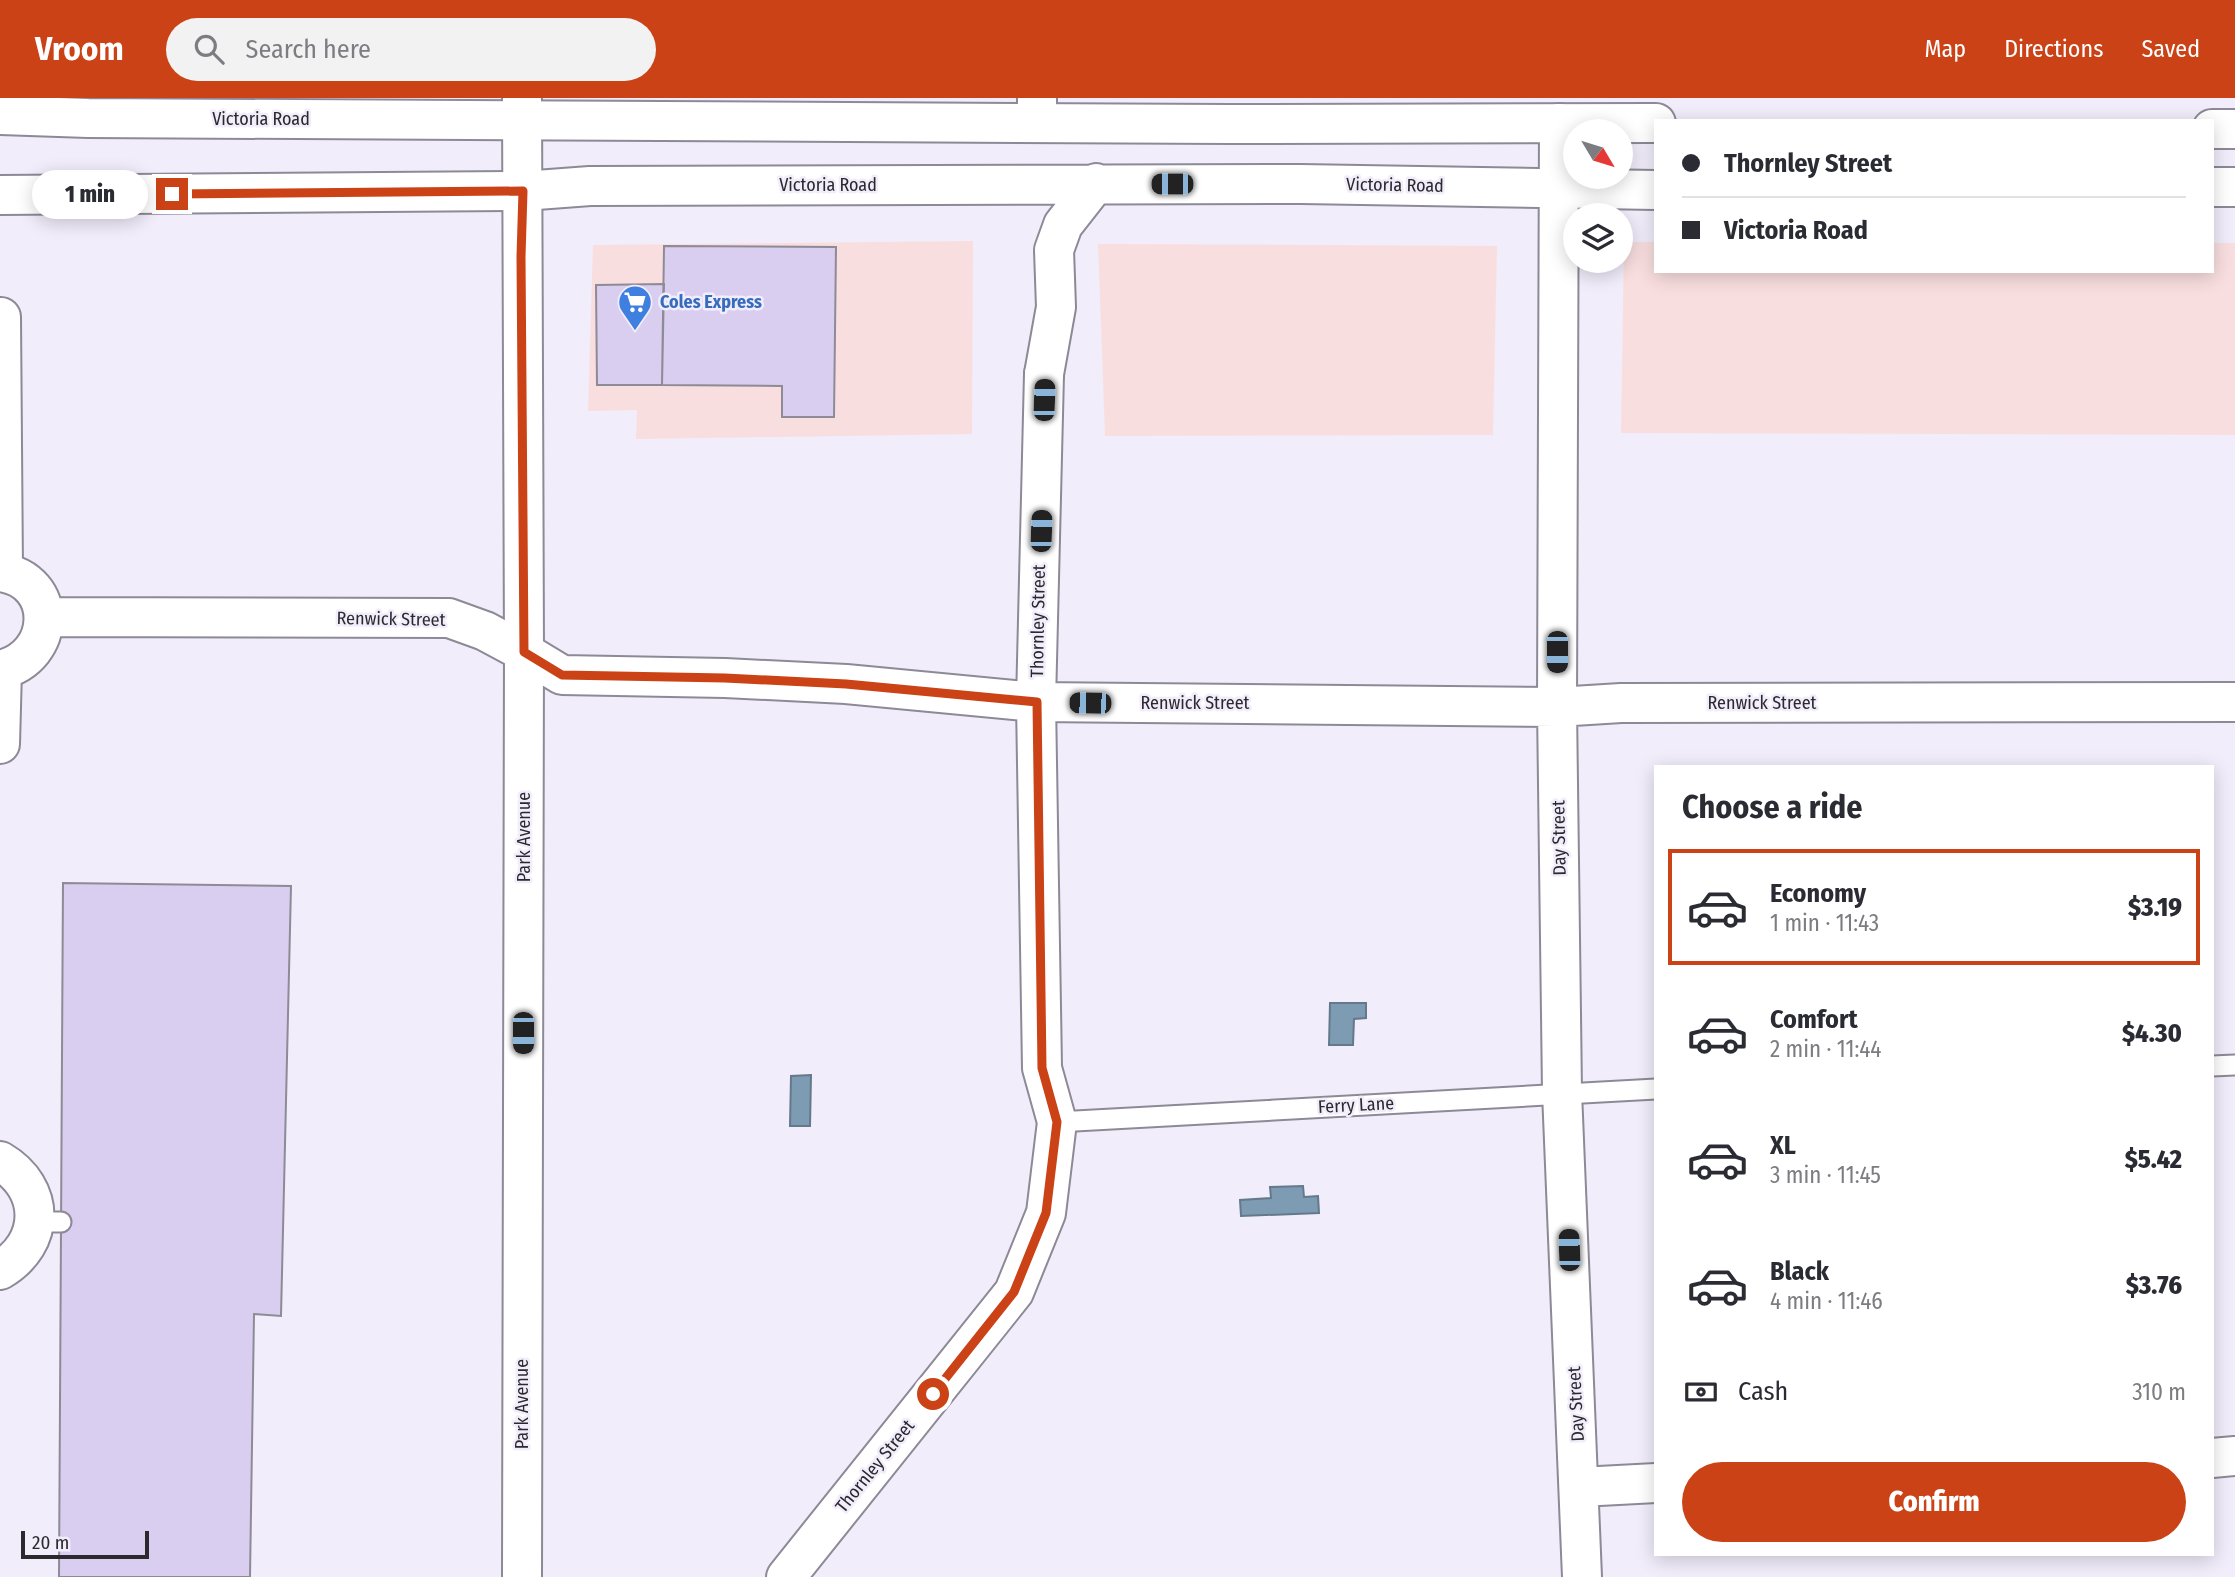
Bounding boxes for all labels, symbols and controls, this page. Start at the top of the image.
search box [166,18,656,81]
text: Vroom [35,29,124,69]
icon: search [190,30,228,68]
text: Search here [246,34,371,65]
text: Map [1925,35,1966,63]
text: Directions [2004,35,2103,63]
text: Saved [2141,35,2200,63]
street label: Victoria Road [212,108,310,130]
north arrow [1563,119,1633,189]
map controls [1563,119,1633,273]
text: Thornley Street [1724,148,1892,179]
callout: 1 min [32,170,148,218]
street label: Victoria Road [1346,173,1444,197]
street label: Victoria Road [779,174,877,196]
car [1152,174,1194,195]
route end [156,178,188,210]
text: 1 min [65,180,115,208]
button: layers [1563,203,1633,273]
text: Victoria Road [1724,215,1868,246]
supermarket icon: Coles Express [616,283,654,332]
place label: Coles Express [660,291,762,313]
car [1033,379,1056,421]
car [1030,510,1053,552]
street label: Thornley Street [1026,564,1050,678]
street label: Renwick Street [336,607,446,631]
car [1547,631,1568,673]
car [1069,692,1112,714]
street label: Renwick Street [1141,692,1250,714]
street label: Renwick Street [1708,692,1817,714]
text: Choose a ride [1682,788,1863,826]
street label: Park Avenue [513,792,535,882]
street label: Day Street [1547,800,1571,876]
icon: car [1686,876,1749,939]
text: Economy [1770,878,1866,909]
text: $3.19 [2128,892,2182,923]
text: 1 min · 11:43 [1770,909,1879,937]
icon: car [1686,1002,1749,1065]
text: Comfort [1770,1004,1858,1035]
car [513,1012,534,1054]
text: $4.30 [2122,1018,2182,1049]
text: 2 min · 11:44 [1770,1035,1881,1063]
street label: Ferry Lane [1317,1092,1395,1118]
icon: car [1686,1128,1749,1191]
text: XL [1770,1130,1796,1161]
text: $5.42 [2125,1144,2182,1175]
text: 3 min · 11:45 [1770,1161,1881,1189]
car [1558,1229,1581,1271]
icon: car [1686,1254,1749,1317]
text: Black [1770,1256,1829,1287]
text: $3.76 [2126,1270,2182,1301]
text: 4 min · 11:46 [1770,1287,1883,1315]
street label: Park Avenue [511,1359,533,1449]
street label: Day Street [1563,1366,1589,1442]
icon: cash [1682,1373,1720,1411]
text: Cash [1738,1376,1788,1407]
route start [917,1378,949,1410]
text: 310 m [2132,1378,2186,1406]
street label: Thornley Street [831,1415,919,1517]
button: Confirm [1682,1462,2186,1542]
scale bar [21,1528,149,1560]
text: 20 m [32,1531,69,1554]

